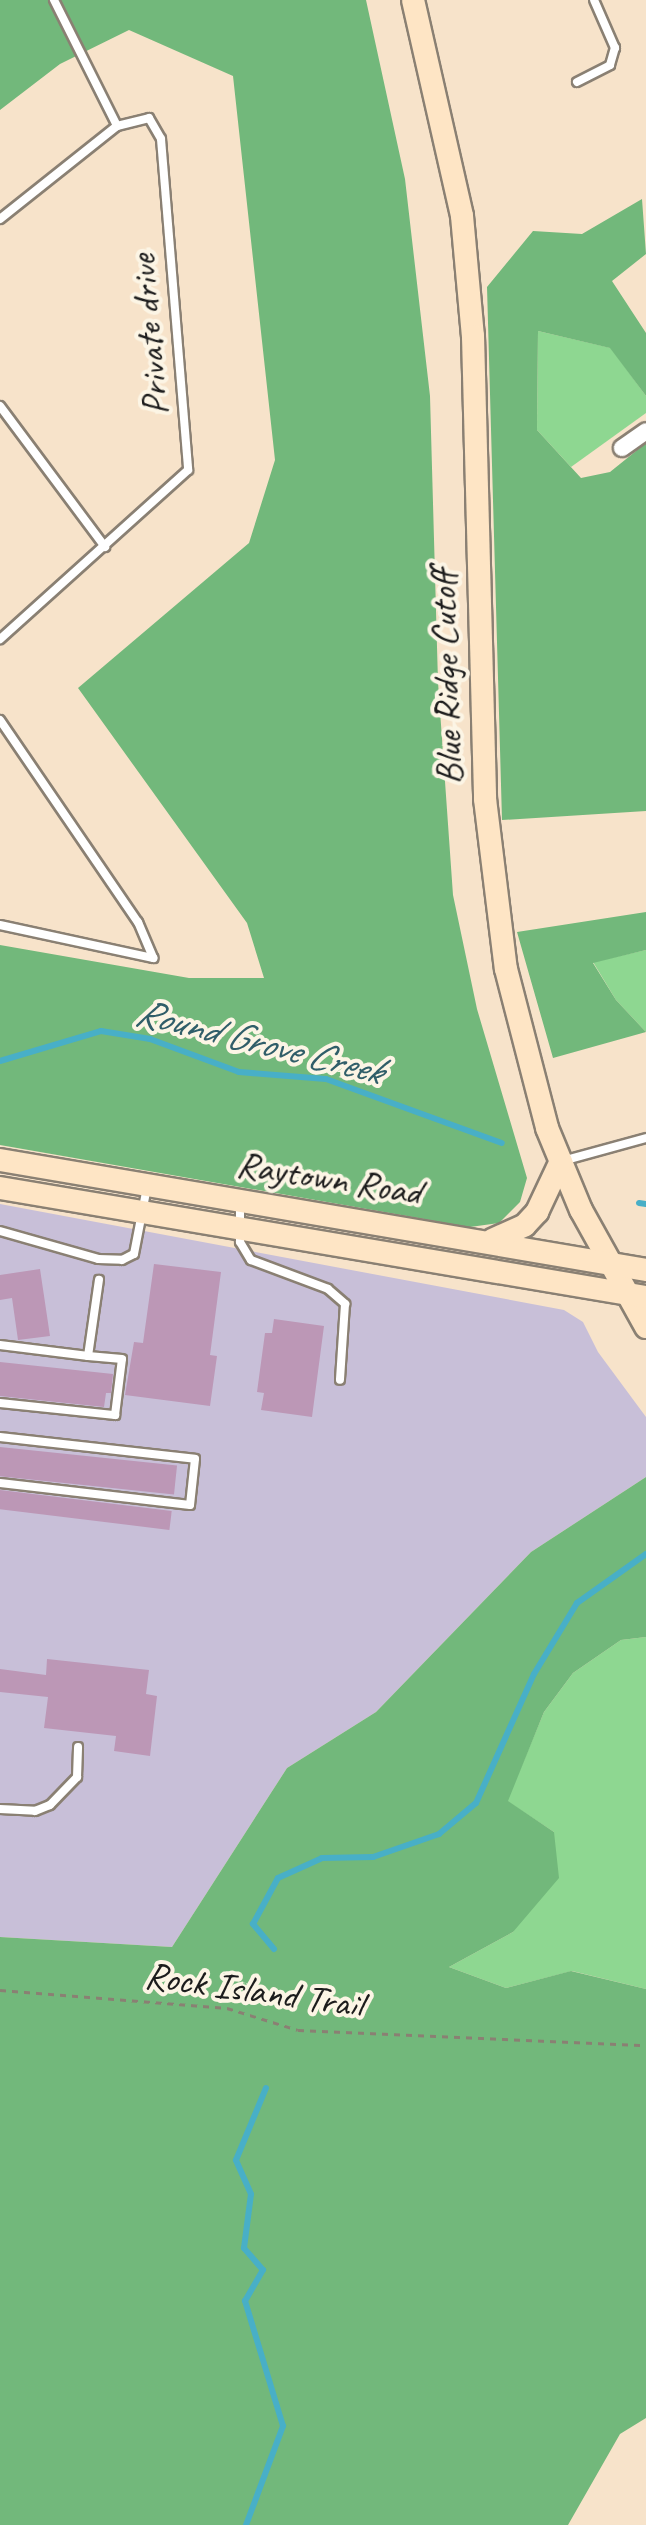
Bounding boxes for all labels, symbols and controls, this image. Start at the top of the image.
street label: Private drive [119,253,179,417]
street label: Blue Ridge Cutoff [419,568,473,786]
water label: Round Grove Creek [131,987,387,1095]
street label: Raytown Road [234,1141,424,1215]
street label: Rock Island Trail [142,1952,366,2028]

